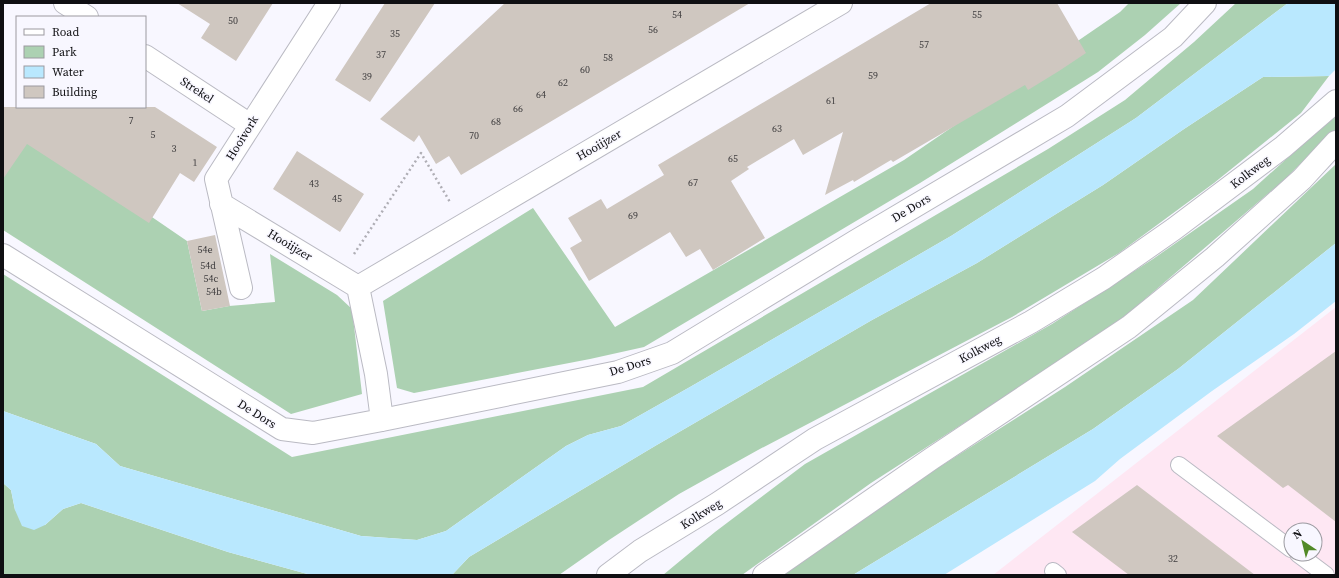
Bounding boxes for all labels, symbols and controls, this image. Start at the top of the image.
house number: 54 [672,8,682,21]
house number: 55 [972,8,982,21]
house number: 50 [228,14,238,27]
legend [16,16,146,108]
house number: 56 [648,23,658,36]
text: Road [52,24,79,40]
house number: 35 [390,27,400,40]
house number: 57 [919,38,929,51]
text: Park [52,44,77,60]
house number: 37 [376,48,386,61]
house number: 58 [603,51,613,64]
house number: 60 [580,63,590,76]
text: Water [52,64,84,80]
house number: 59 [868,69,878,82]
house number: 39 [362,70,372,83]
street label: Strekel [177,73,217,107]
house number: 62 [558,76,568,89]
text: Building [52,84,97,100]
house number: 64 [536,88,546,101]
house number: 61 [826,94,836,107]
house number: 66 [513,102,523,115]
street label: Hooivork [222,112,262,163]
house number: 7 [129,114,134,127]
house number: 68 [491,115,501,128]
house number: 63 [772,122,782,135]
street label: Hooiijzer [574,126,624,164]
house number: 5 [151,128,156,141]
house number: 70 [469,129,479,142]
house number: 3 [172,142,177,155]
house number: 65 [728,152,738,165]
street label: Kolkweg [1227,152,1273,192]
house number: 1 [193,156,198,169]
house number: 67 [688,176,698,189]
house number: 43 [309,177,319,190]
street label: De Dors [889,190,933,226]
house number: 45 [332,192,342,205]
house number: 69 [628,209,638,222]
street label: Hooiijzer [265,225,315,265]
house number: 54e [197,243,213,256]
house number: 54d [200,259,216,272]
house number: 54c [204,272,219,285]
house number: 54b [206,285,222,298]
street label: Kolkweg [956,331,1004,367]
street label: De Dors [607,352,653,380]
street label: De Dors [235,396,279,432]
street label: Kolkweg [677,495,725,533]
north arrow [1283,522,1323,562]
text: N [1290,526,1305,543]
house number: 32 [1168,552,1178,565]

